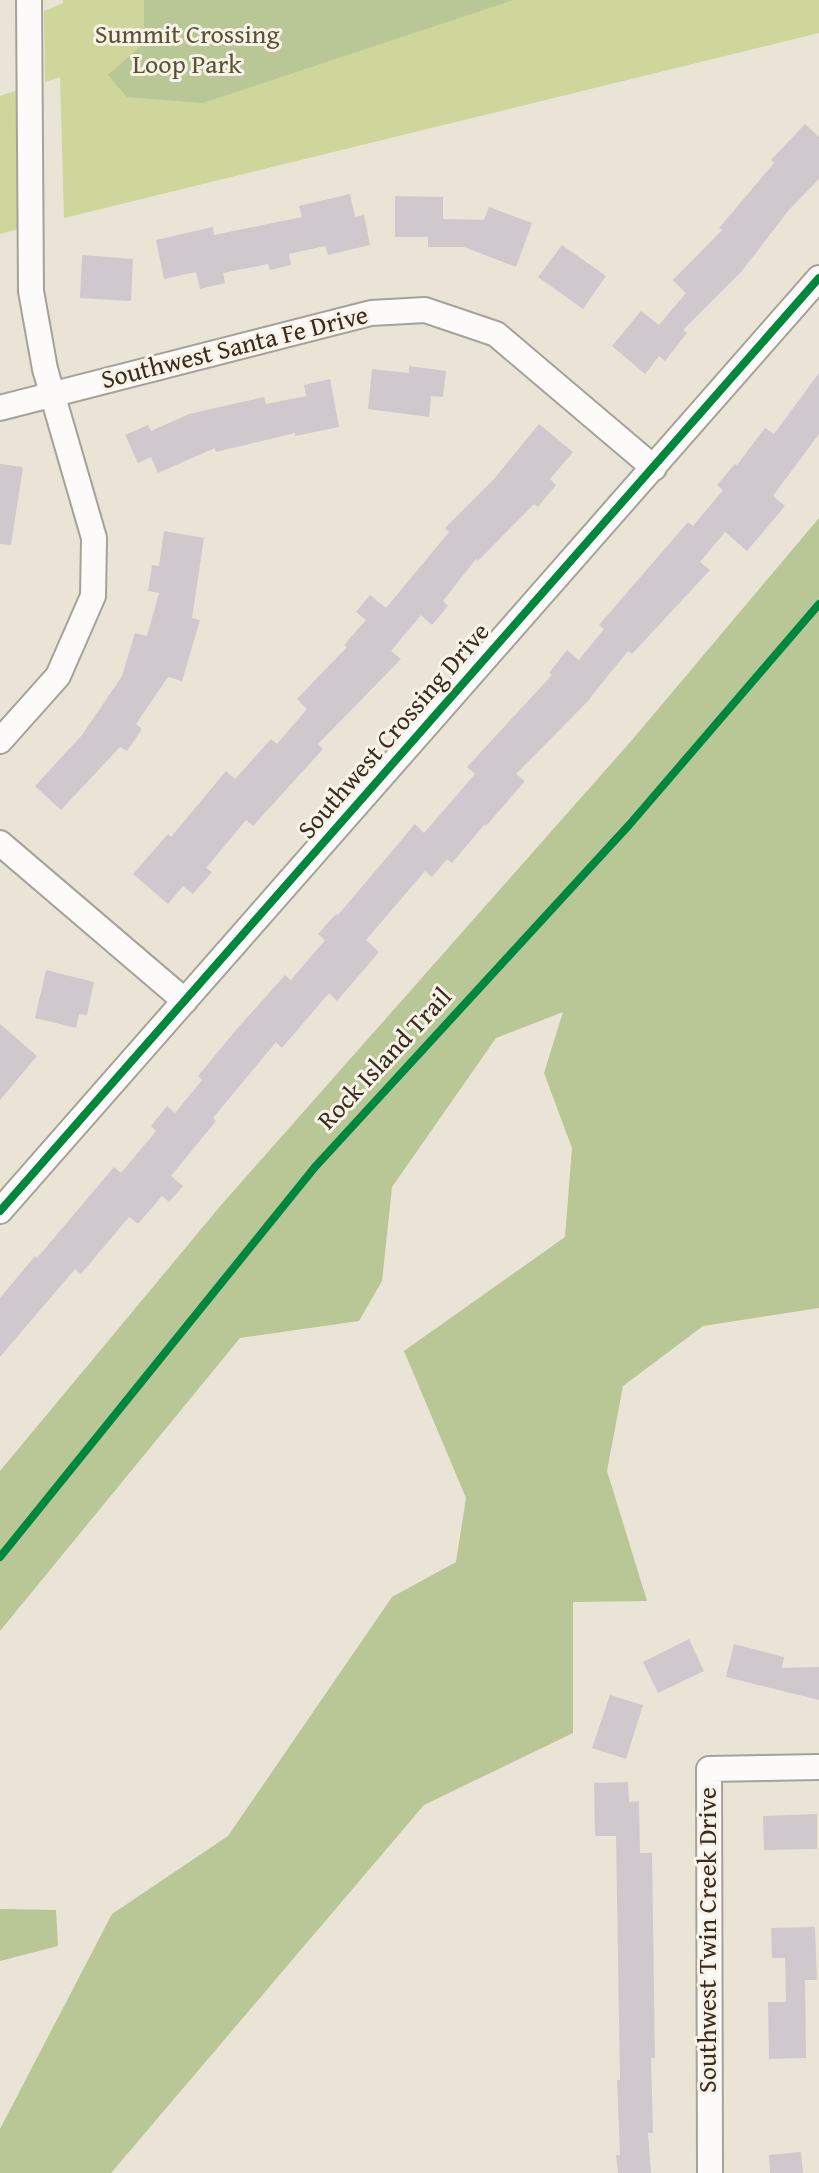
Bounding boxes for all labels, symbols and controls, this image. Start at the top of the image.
park label: Summit Crossing Loop Park [95,20,279,82]
street label: Southwest Santa Fe Drive [98,301,372,397]
street label: Southwest Crossing Drive [293,617,497,847]
street label: Rock Island Trail [312,983,460,1137]
street label: Southwest Twin Creek Drive [693,1787,725,2093]

